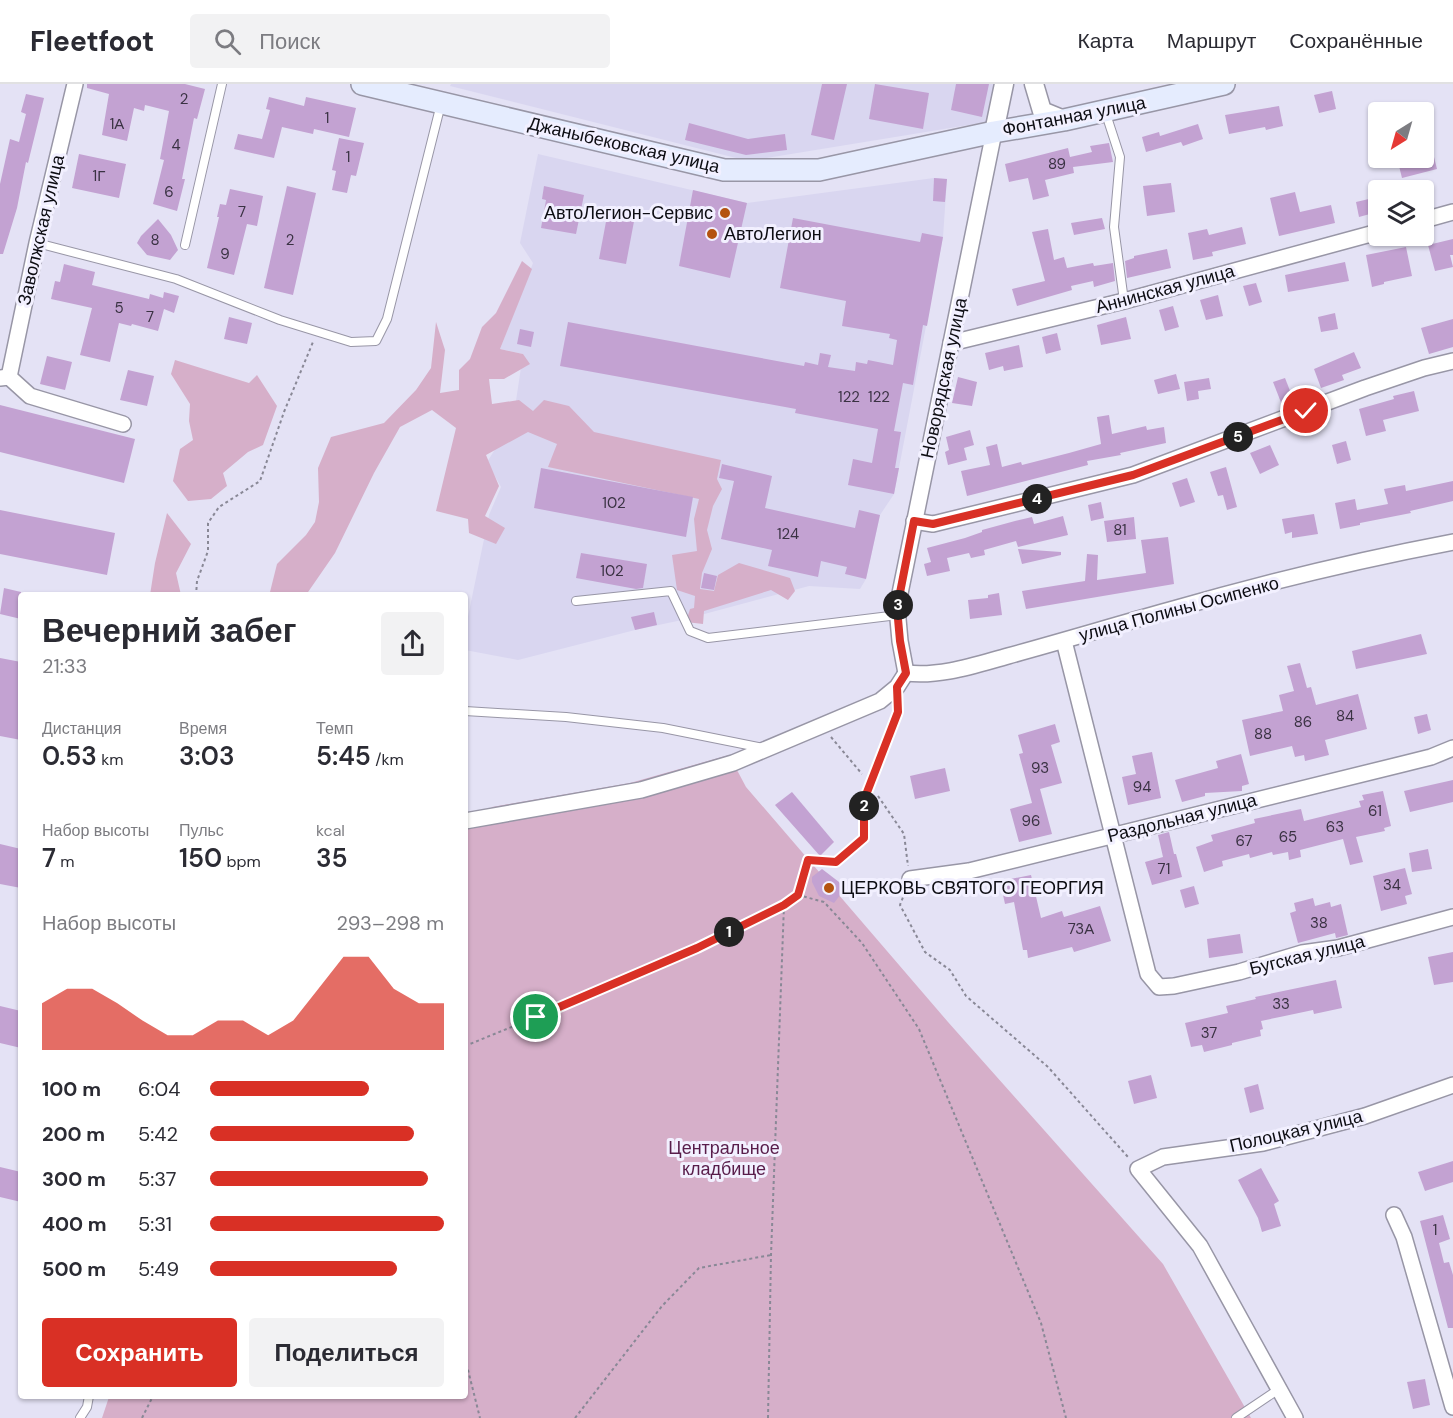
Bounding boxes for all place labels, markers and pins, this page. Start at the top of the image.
place label: АвтоЛегион-Сервис [544,201,713,225]
marker: АвтоЛегион-Сервис [718,206,732,220]
place label: АвтоЛегион [724,222,822,246]
marker: АвтоЛегион [705,227,719,241]
pin [1280,385,1331,436]
pin: 5 [1223,422,1253,452]
pin: 4 [1022,484,1052,514]
pin: 3 [883,590,913,620]
pin: 2 [849,791,879,821]
place label: ЦЕРКОВЬ СВЯТОГО ГЕОРГИЯ [841,876,1104,900]
marker: ЦЕРКОВЬ СВЯТОГО ГЕОРГИЯ [822,881,836,895]
pin: 1 [714,917,744,947]
pin [510,991,561,1042]

